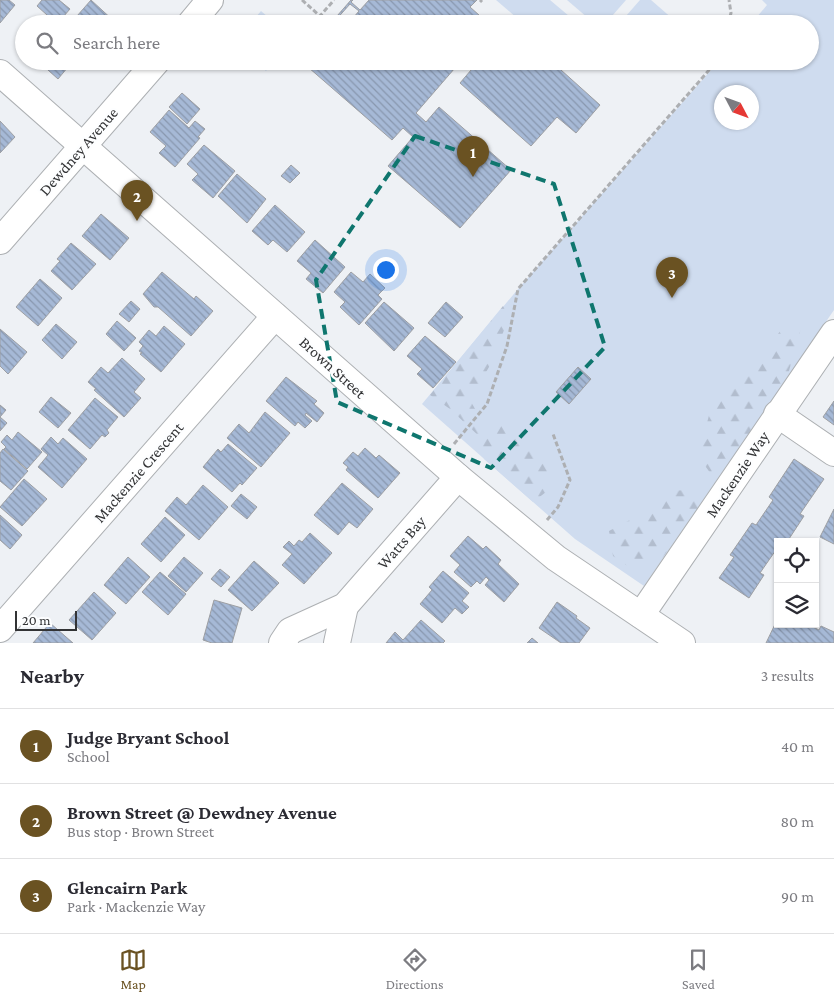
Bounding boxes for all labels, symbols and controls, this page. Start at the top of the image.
search box [15,15,819,70]
icon: search [33,29,61,57]
text: Search here [73,32,160,53]
north arrow [714,85,759,130]
street label: Dewdney Avenue [36,104,122,199]
pin: 1 [457,136,489,177]
pin: 2 [121,180,153,221]
your location [373,257,399,283]
pin: 3 [656,257,688,298]
street label: Brown Street [296,333,370,402]
street label: Mackenzie Crescent [90,418,187,526]
street label: Mackenzie Way [702,428,774,521]
street label: Watts Bay [374,512,430,573]
map controls [774,538,819,628]
button: locate [774,538,819,583]
button: layers [774,583,819,628]
scale bar [15,608,78,631]
text: 20 m [22,612,50,628]
text: Nearby [20,664,84,688]
text: 3 results [761,667,814,684]
text: Judge Bryant School [67,727,229,748]
text: 1 [33,738,39,755]
text: 40 m [781,738,814,755]
text: School [67,748,110,765]
text: Brown Street @ Dewdney Avenue [67,802,337,823]
text: 2 [32,813,40,830]
text: 80 m [780,813,814,830]
text: Bus stop · Brown Street [67,823,214,840]
text: Glencairn Park [67,877,187,898]
text: 3 [32,888,40,905]
text: 90 m [781,888,814,905]
text: Park · Mackenzie Way [67,898,205,915]
tab: Map [119,946,147,992]
tab: Directions [386,946,444,992]
tab: Saved [682,946,715,992]

